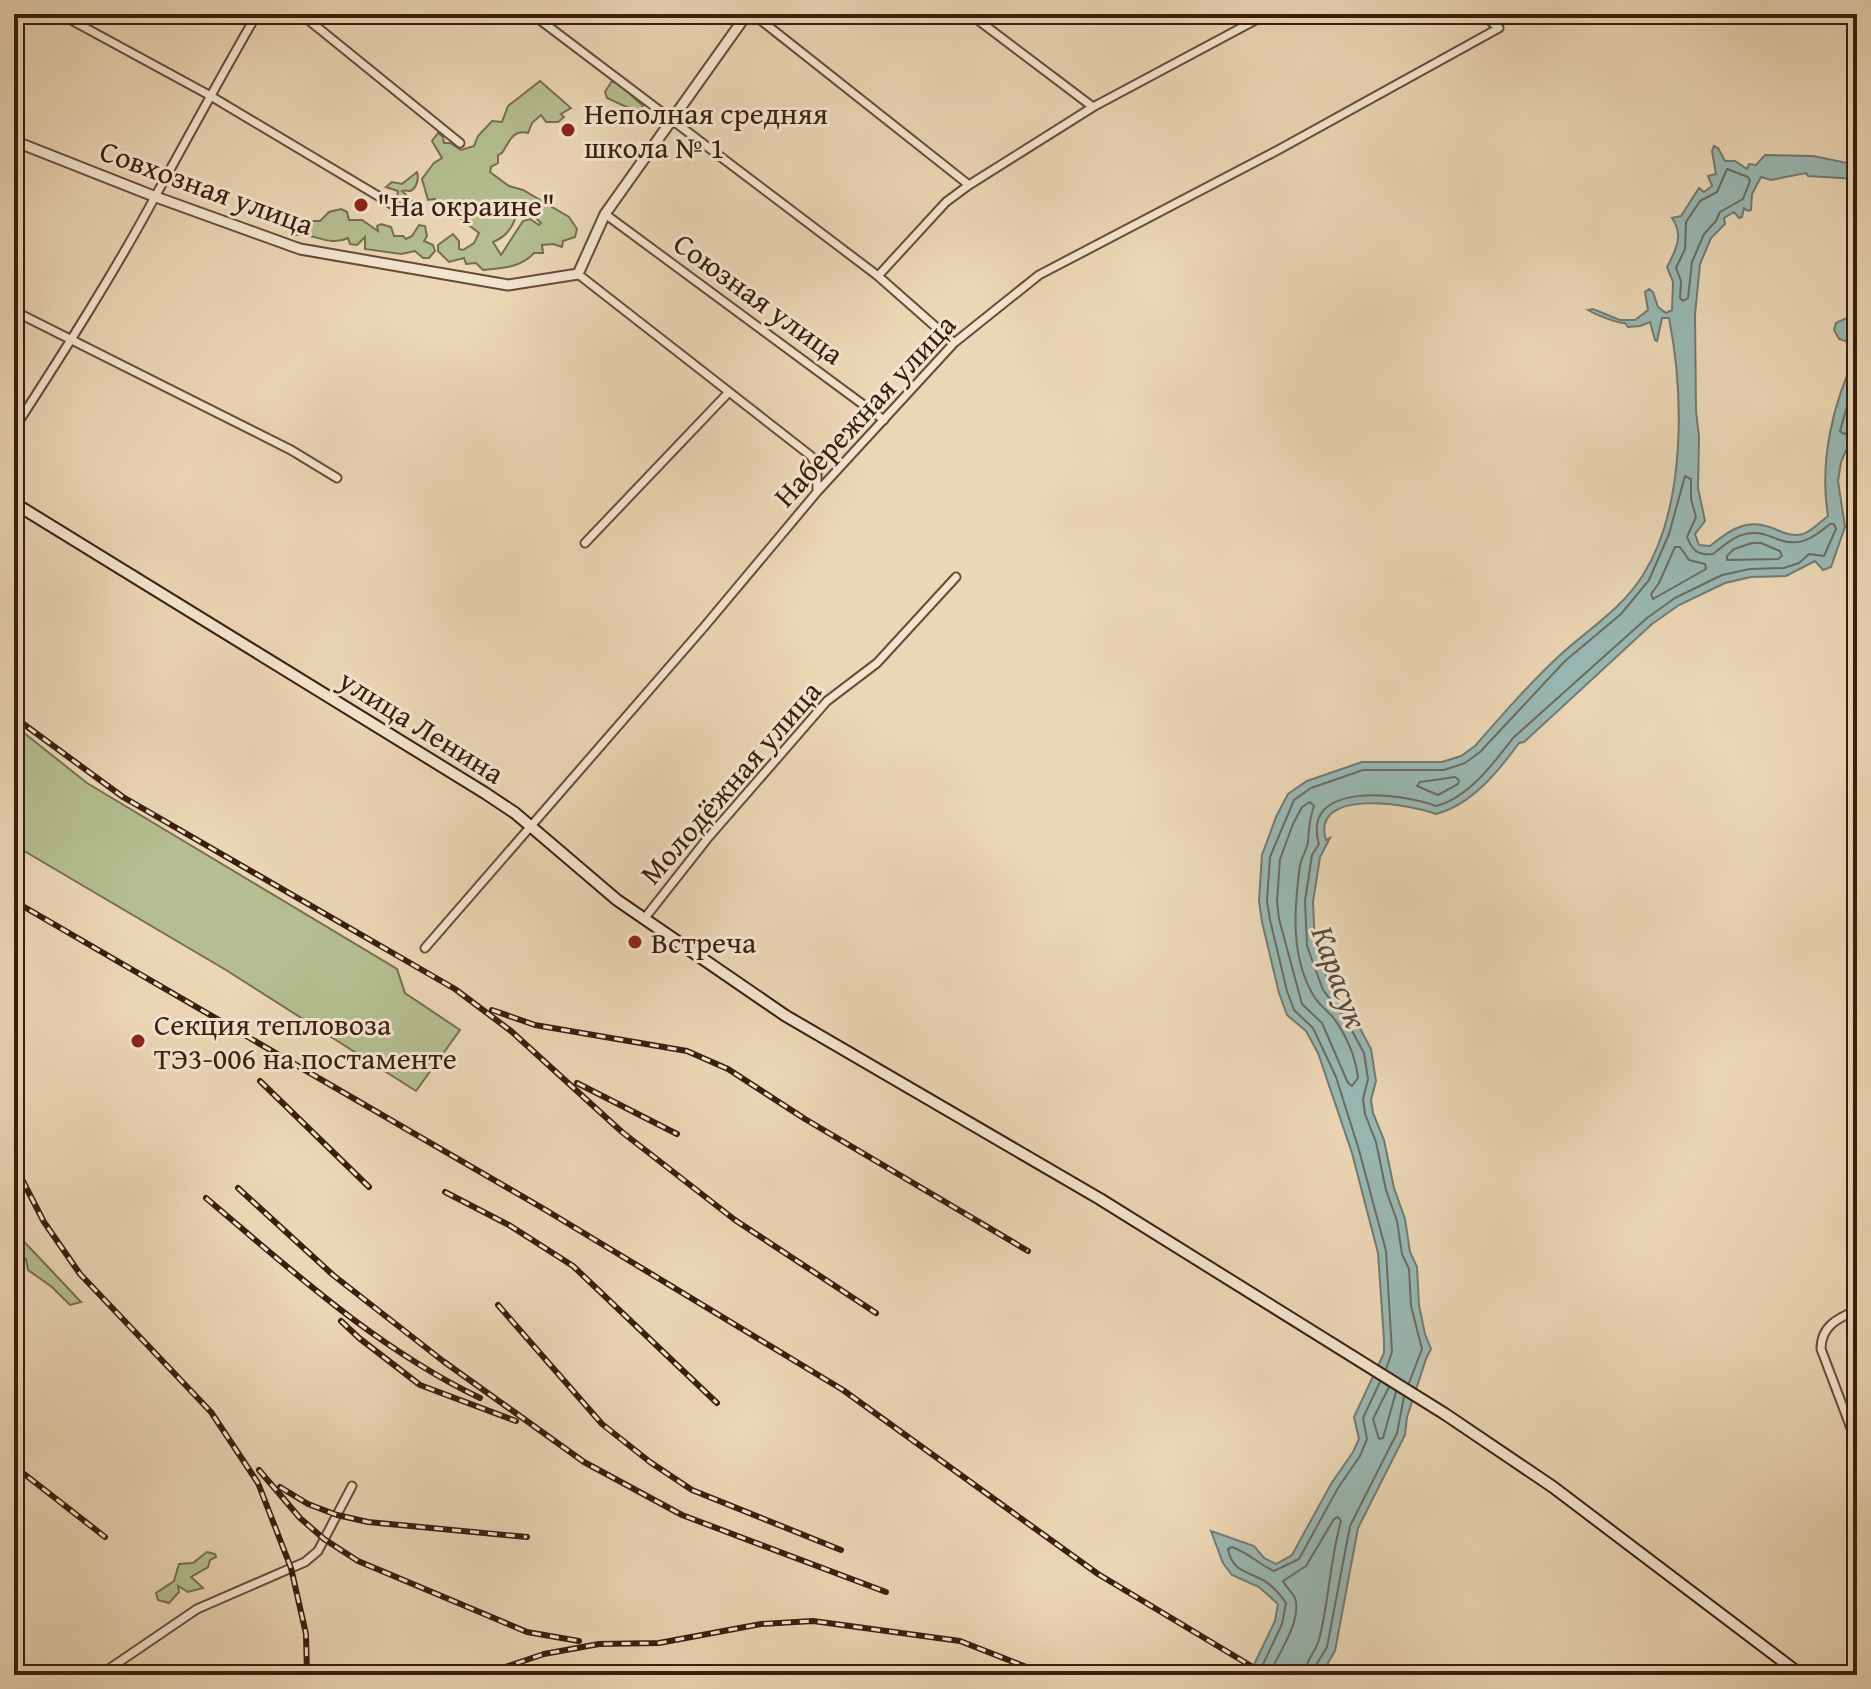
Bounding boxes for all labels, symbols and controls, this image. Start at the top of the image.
place label: Неполная средняя школа № 1 [584,91,828,169]
marker: Неполная средняя школа № 1 [559,121,577,139]
street label: Совхозная улица [94,128,321,246]
place label: "На окраине" [377,183,555,227]
marker: "На окраине" [352,196,370,214]
street label: Союзная улица [665,221,854,375]
street label: Набережная улица [763,303,966,517]
street label: улица Ленина [330,657,514,795]
street label: Молодёжная улица [629,670,832,894]
water label: Карасук [1300,919,1380,1035]
place label: Встреча [651,920,757,964]
marker: Встреча [626,933,644,951]
place label: Секция тепловоза ТЭ3-006 на постаменте [154,1002,457,1080]
marker: Секция тепловоза ТЭ3-006 на постаменте [129,1032,147,1050]

